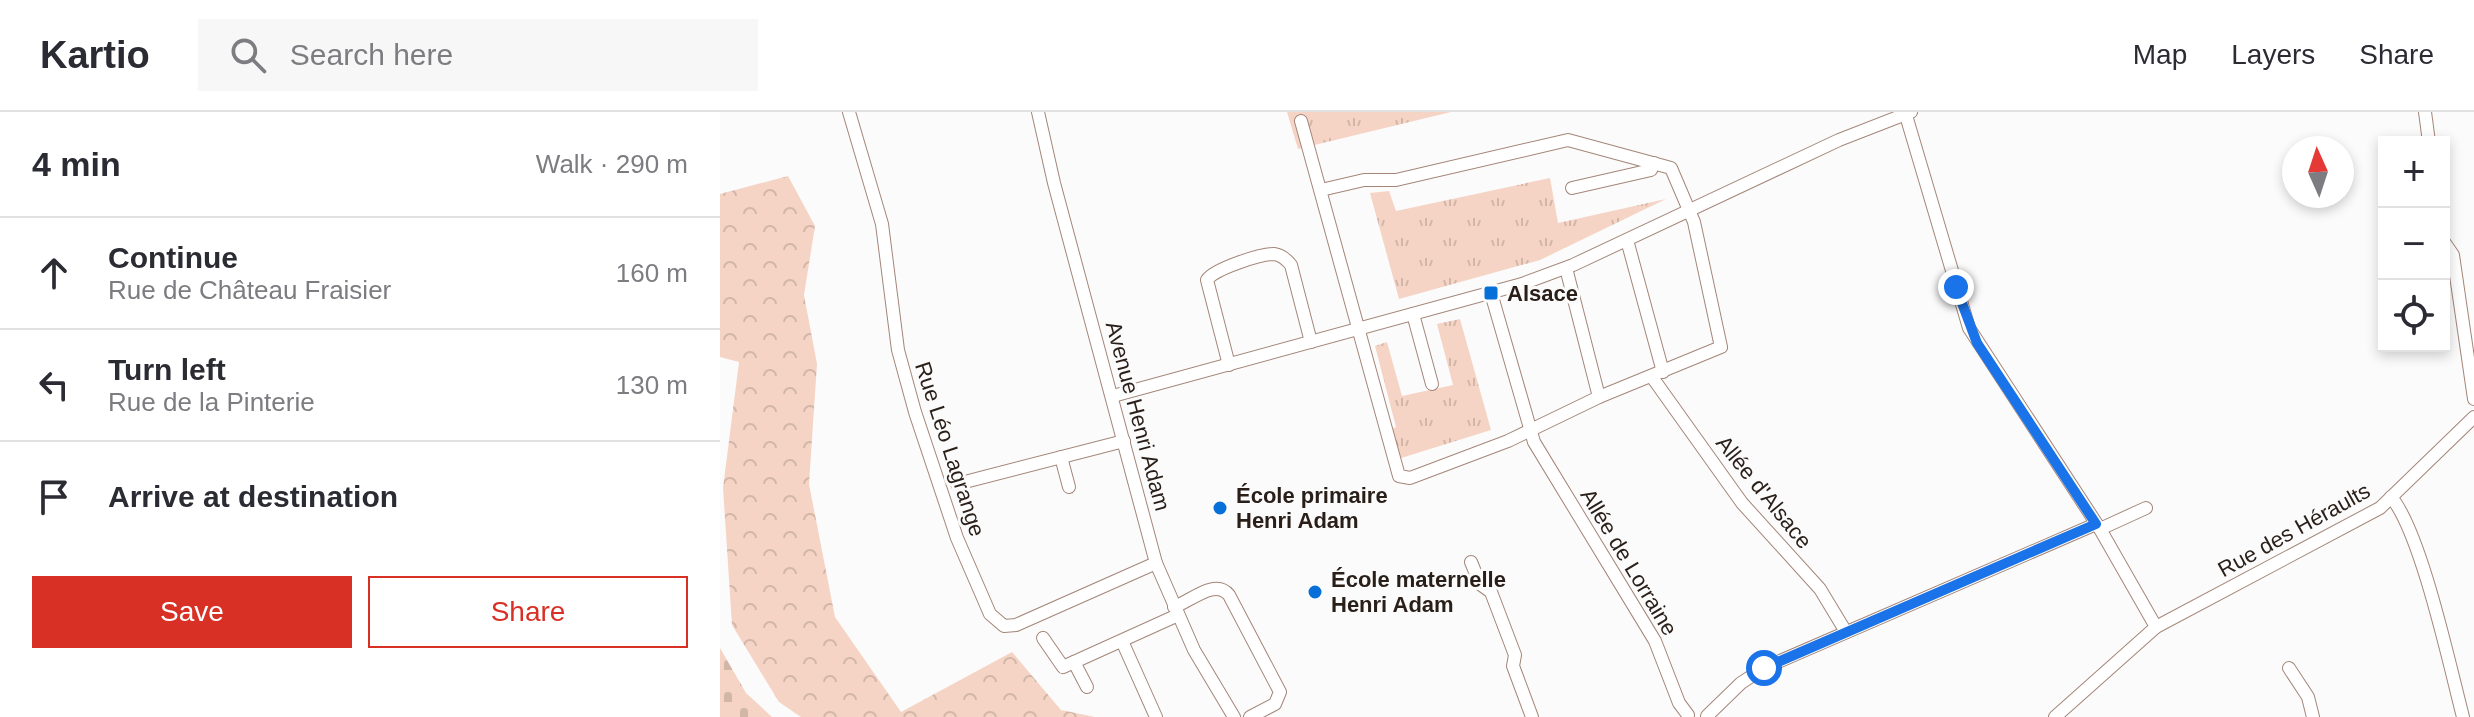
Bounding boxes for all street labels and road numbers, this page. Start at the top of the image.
street label: Avenue Henri Adam [1101,318,1175,514]
street label: Rue Léo Lagrange [910,358,990,540]
street label: Allée d'Alsace [1711,431,1817,553]
street label: Rue des Héraults [2214,478,2374,582]
street label: Allée de Lorraine [1575,484,1683,640]

